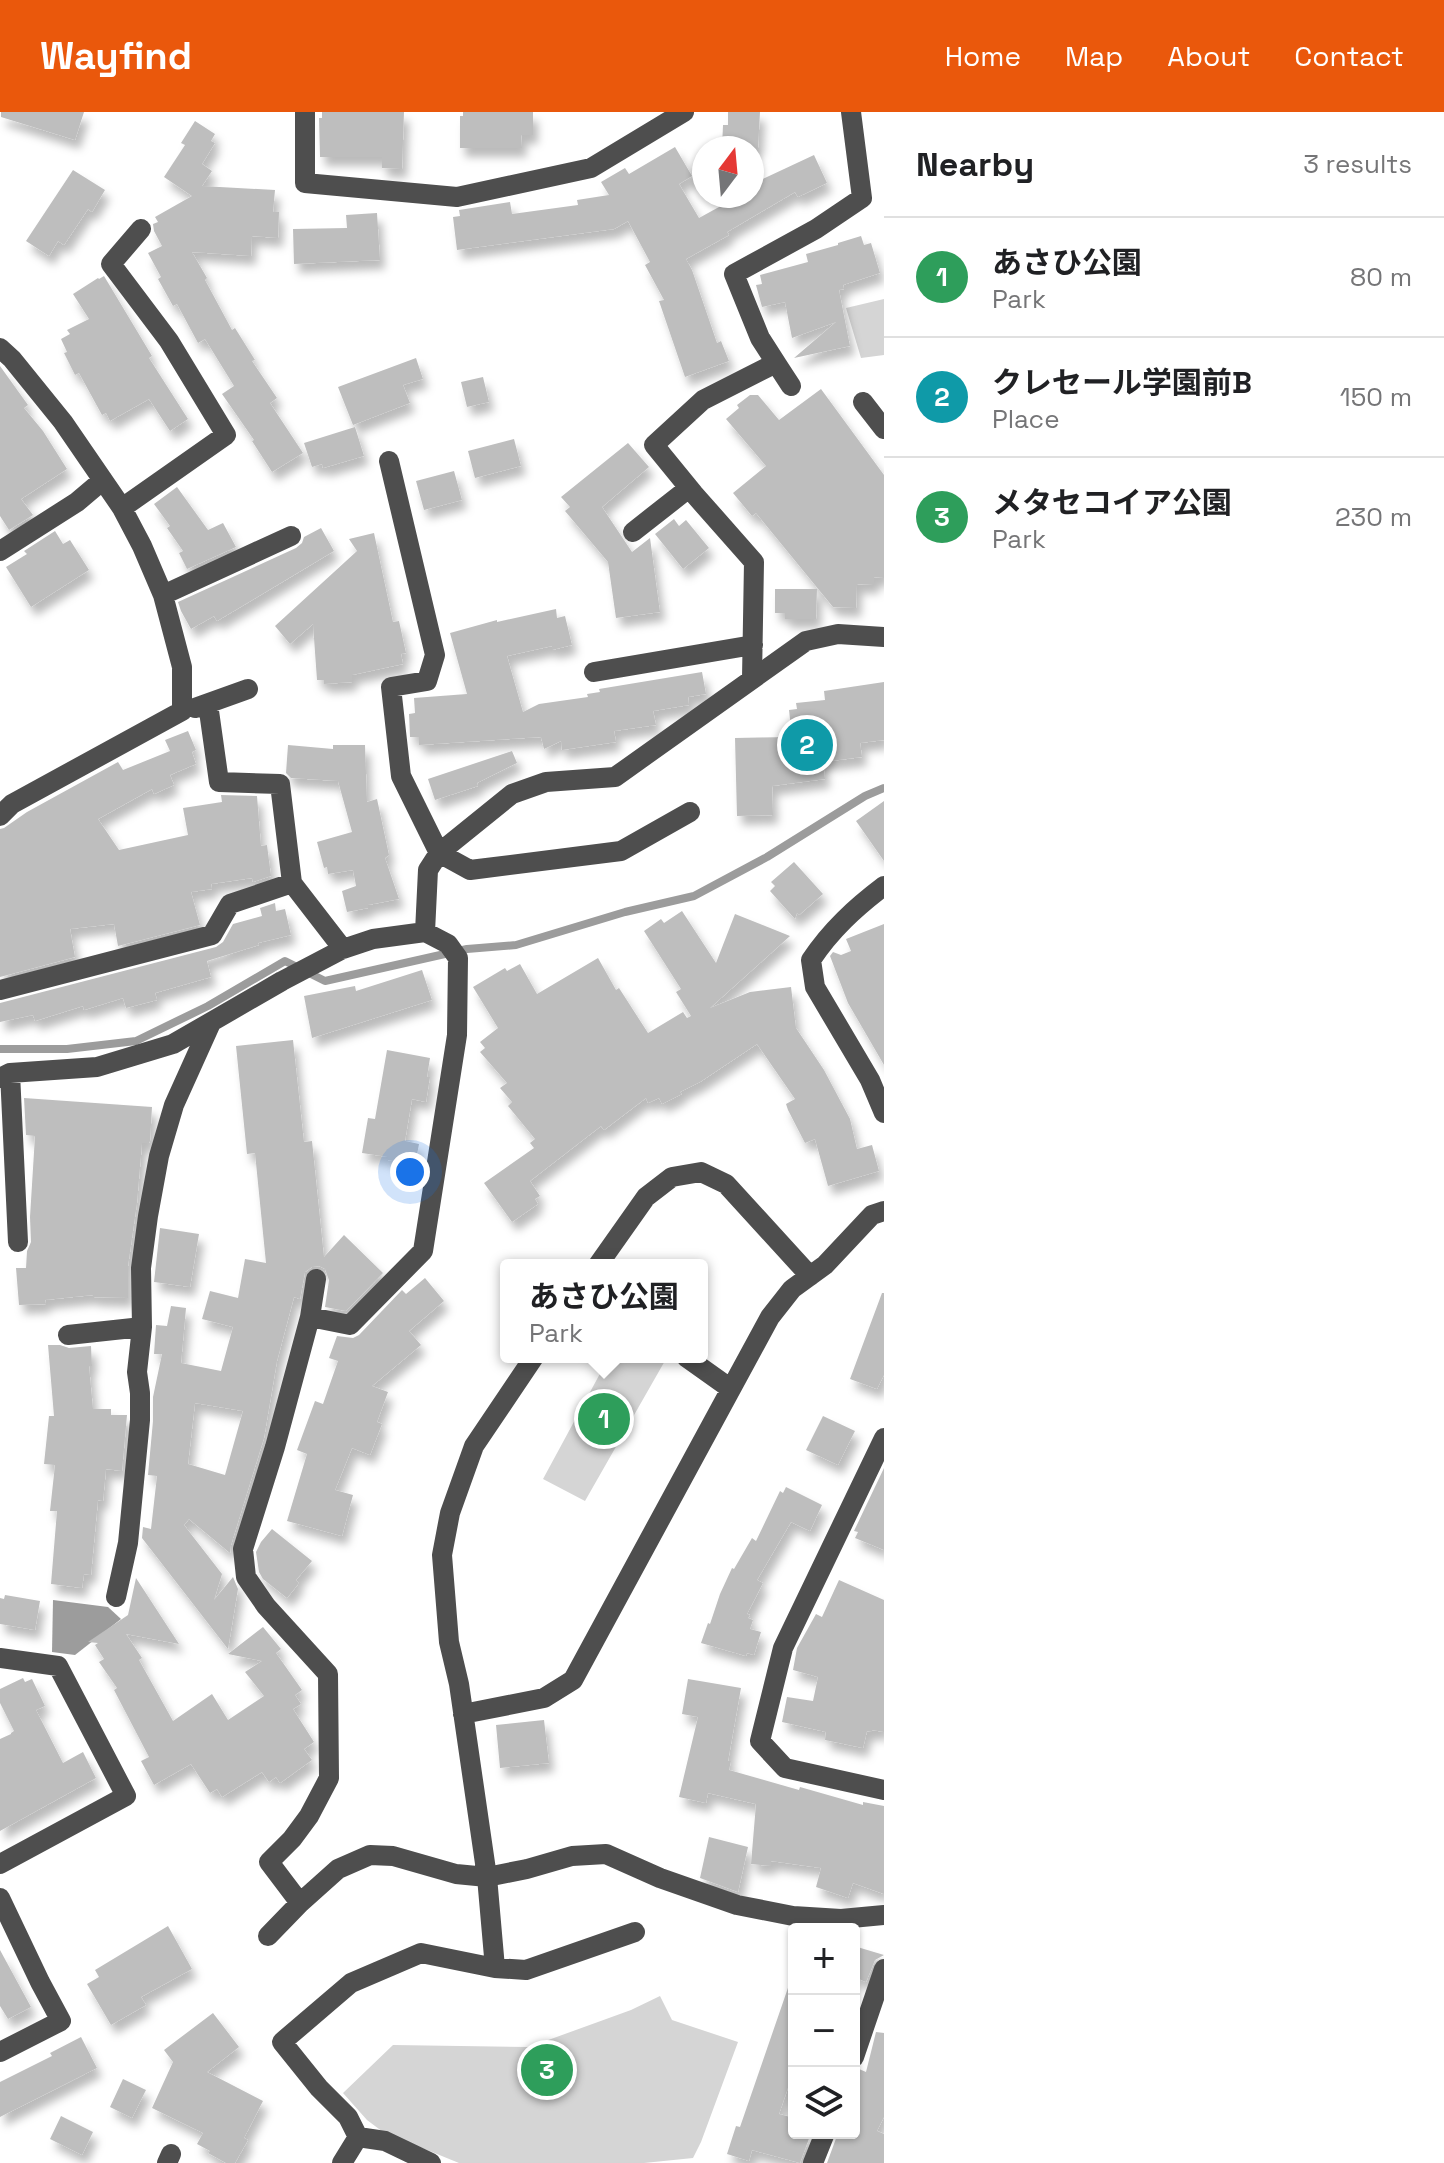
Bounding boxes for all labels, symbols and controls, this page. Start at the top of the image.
text: Wayfind [40,32,192,80]
text: Home [945,38,1021,74]
text: Map [1065,38,1123,74]
text: About [1167,38,1250,74]
text: Contact [1294,38,1404,74]
north arrow [692,136,764,208]
text: Nearby [916,143,1034,186]
text: 3 results [1303,147,1412,181]
text: あさひ公園 [992,243,1142,282]
text: 1 [936,260,948,294]
text: 80 m [1350,260,1412,294]
text: Park [992,282,1046,316]
text: クレセール学園前B [992,363,1252,402]
text: 2 [934,380,950,414]
text: 150 m [1340,380,1412,414]
text: Place [992,402,1060,436]
text: メタセコイア公園 [992,483,1232,522]
text: 3 [934,500,950,534]
text: 230 m [1335,500,1412,534]
text: Park [992,522,1046,556]
pin: 2 [781,715,833,775]
your location [390,1152,430,1192]
popup [500,1259,708,1363]
text: あさひ公園 [529,1277,679,1316]
text: Park [529,1316,583,1350]
pin: 1 [578,1389,630,1449]
map controls [788,1923,860,2139]
button: + [788,1923,860,1995]
button: − [788,1995,860,2067]
pin: 3 [521,2040,573,2100]
button: layers [788,2067,860,2139]

